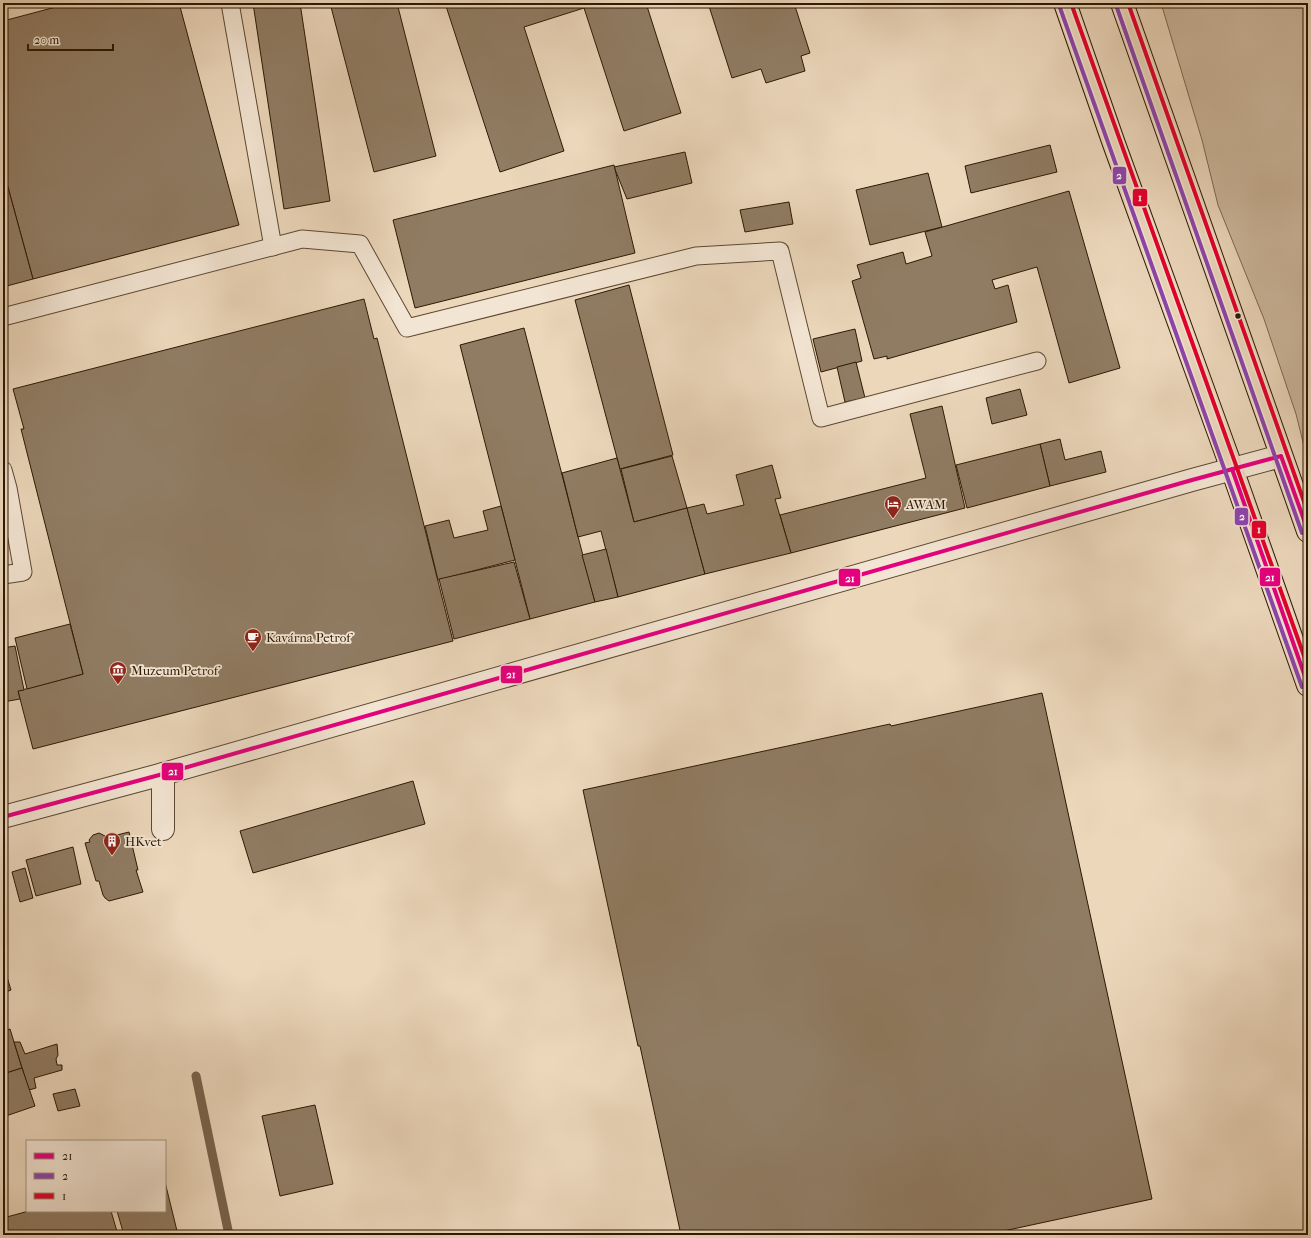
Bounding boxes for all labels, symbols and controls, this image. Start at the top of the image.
scale bar [28,26,113,52]
text: 20 m [34,33,59,47]
line badge: 2 [1112,166,1127,185]
text: 2 [1116,169,1122,182]
line badge: 1 [1132,188,1148,207]
text: 1 [1138,191,1142,204]
unlabelled marker [1233,311,1243,321]
hotel icon: AWAM [883,494,903,519]
place label: AWAM [905,497,946,512]
line badge: 2 [1234,507,1249,526]
text: 2 [1239,510,1245,523]
line badge: 1 [1251,520,1267,539]
text: 1 [1257,523,1261,536]
line badge: 21 [1259,567,1281,587]
line badge: 21 [838,568,861,587]
text: 21 [1265,571,1275,584]
text: 21 [845,572,855,585]
cafe icon: Kavárna Petrof [243,627,263,652]
place label: Kavárna Petrof [266,630,353,645]
museum icon: Muzeum Petrof [108,660,128,685]
place label: Muzeum Petrof [131,663,221,678]
line badge: 21 [500,665,523,684]
text: 21 [506,668,516,681]
line badge: 21 [161,762,184,781]
text: 21 [168,765,178,778]
building icon: HKvet [102,831,122,856]
place label: HKvet [125,834,162,849]
legend [26,1140,166,1212]
text: 21 [62,1149,72,1163]
text: 2 [62,1169,68,1183]
text: 1 [62,1189,66,1203]

